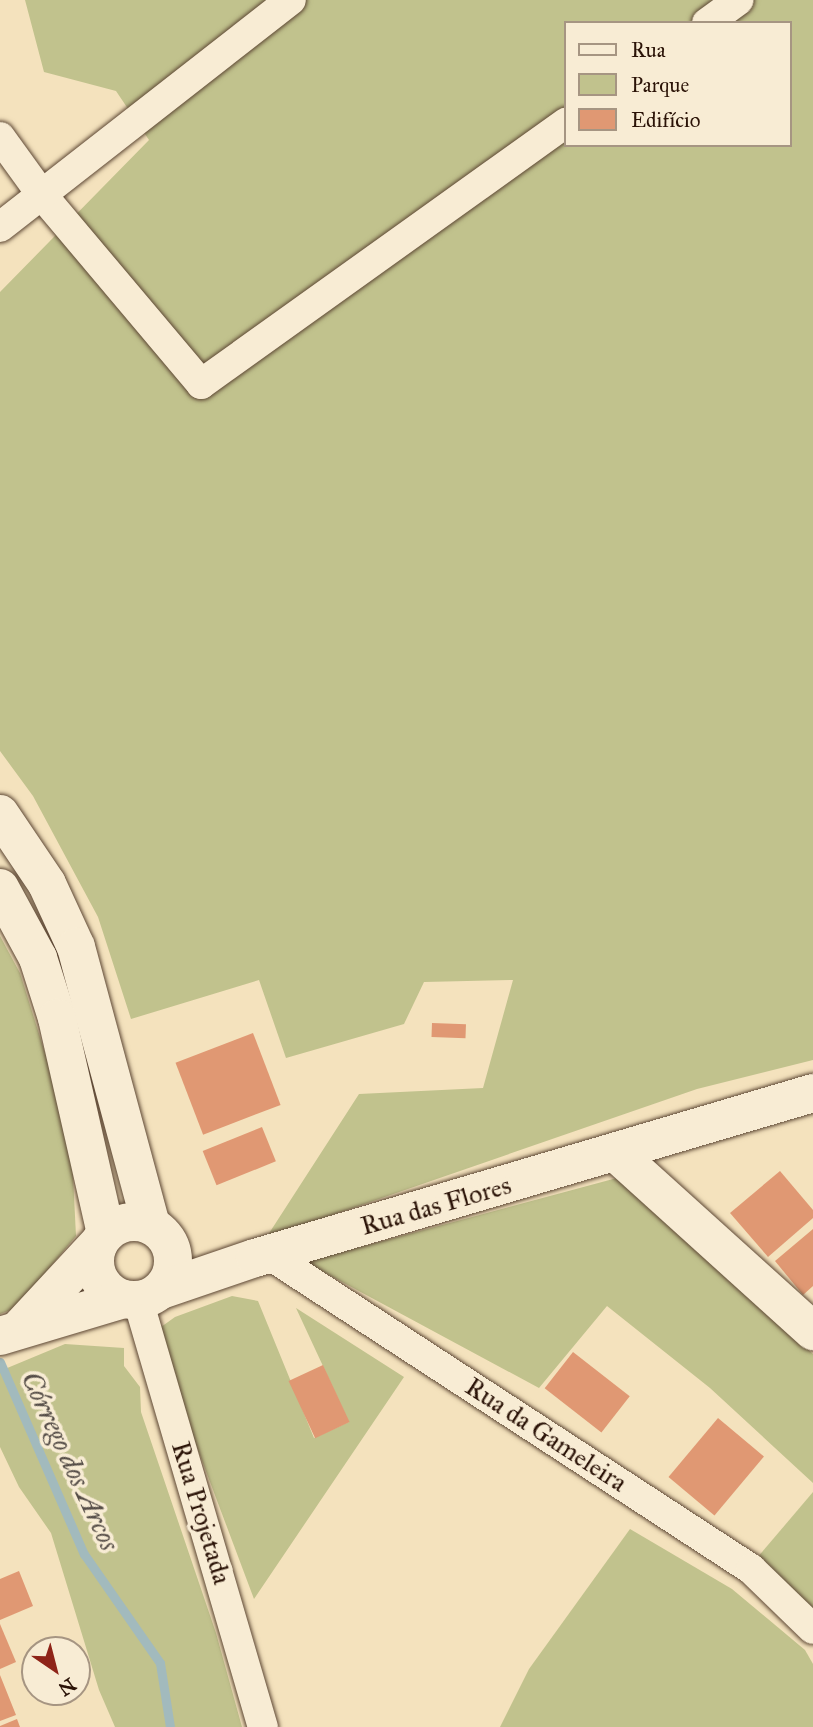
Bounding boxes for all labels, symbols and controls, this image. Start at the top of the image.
legend [564,21,792,147]
text: Rua [631,37,666,63]
text: Parque [631,72,689,98]
text: Edifício [631,107,700,133]
street label: Rua das Flores [357,1170,515,1242]
water label: Córrego dos Arcos [14,1366,126,1556]
street label: Rua da Gameleira [459,1371,633,1499]
street label: Rua Projetada [165,1438,237,1588]
north arrow [21,1636,91,1706]
text: N [54,1673,80,1701]

